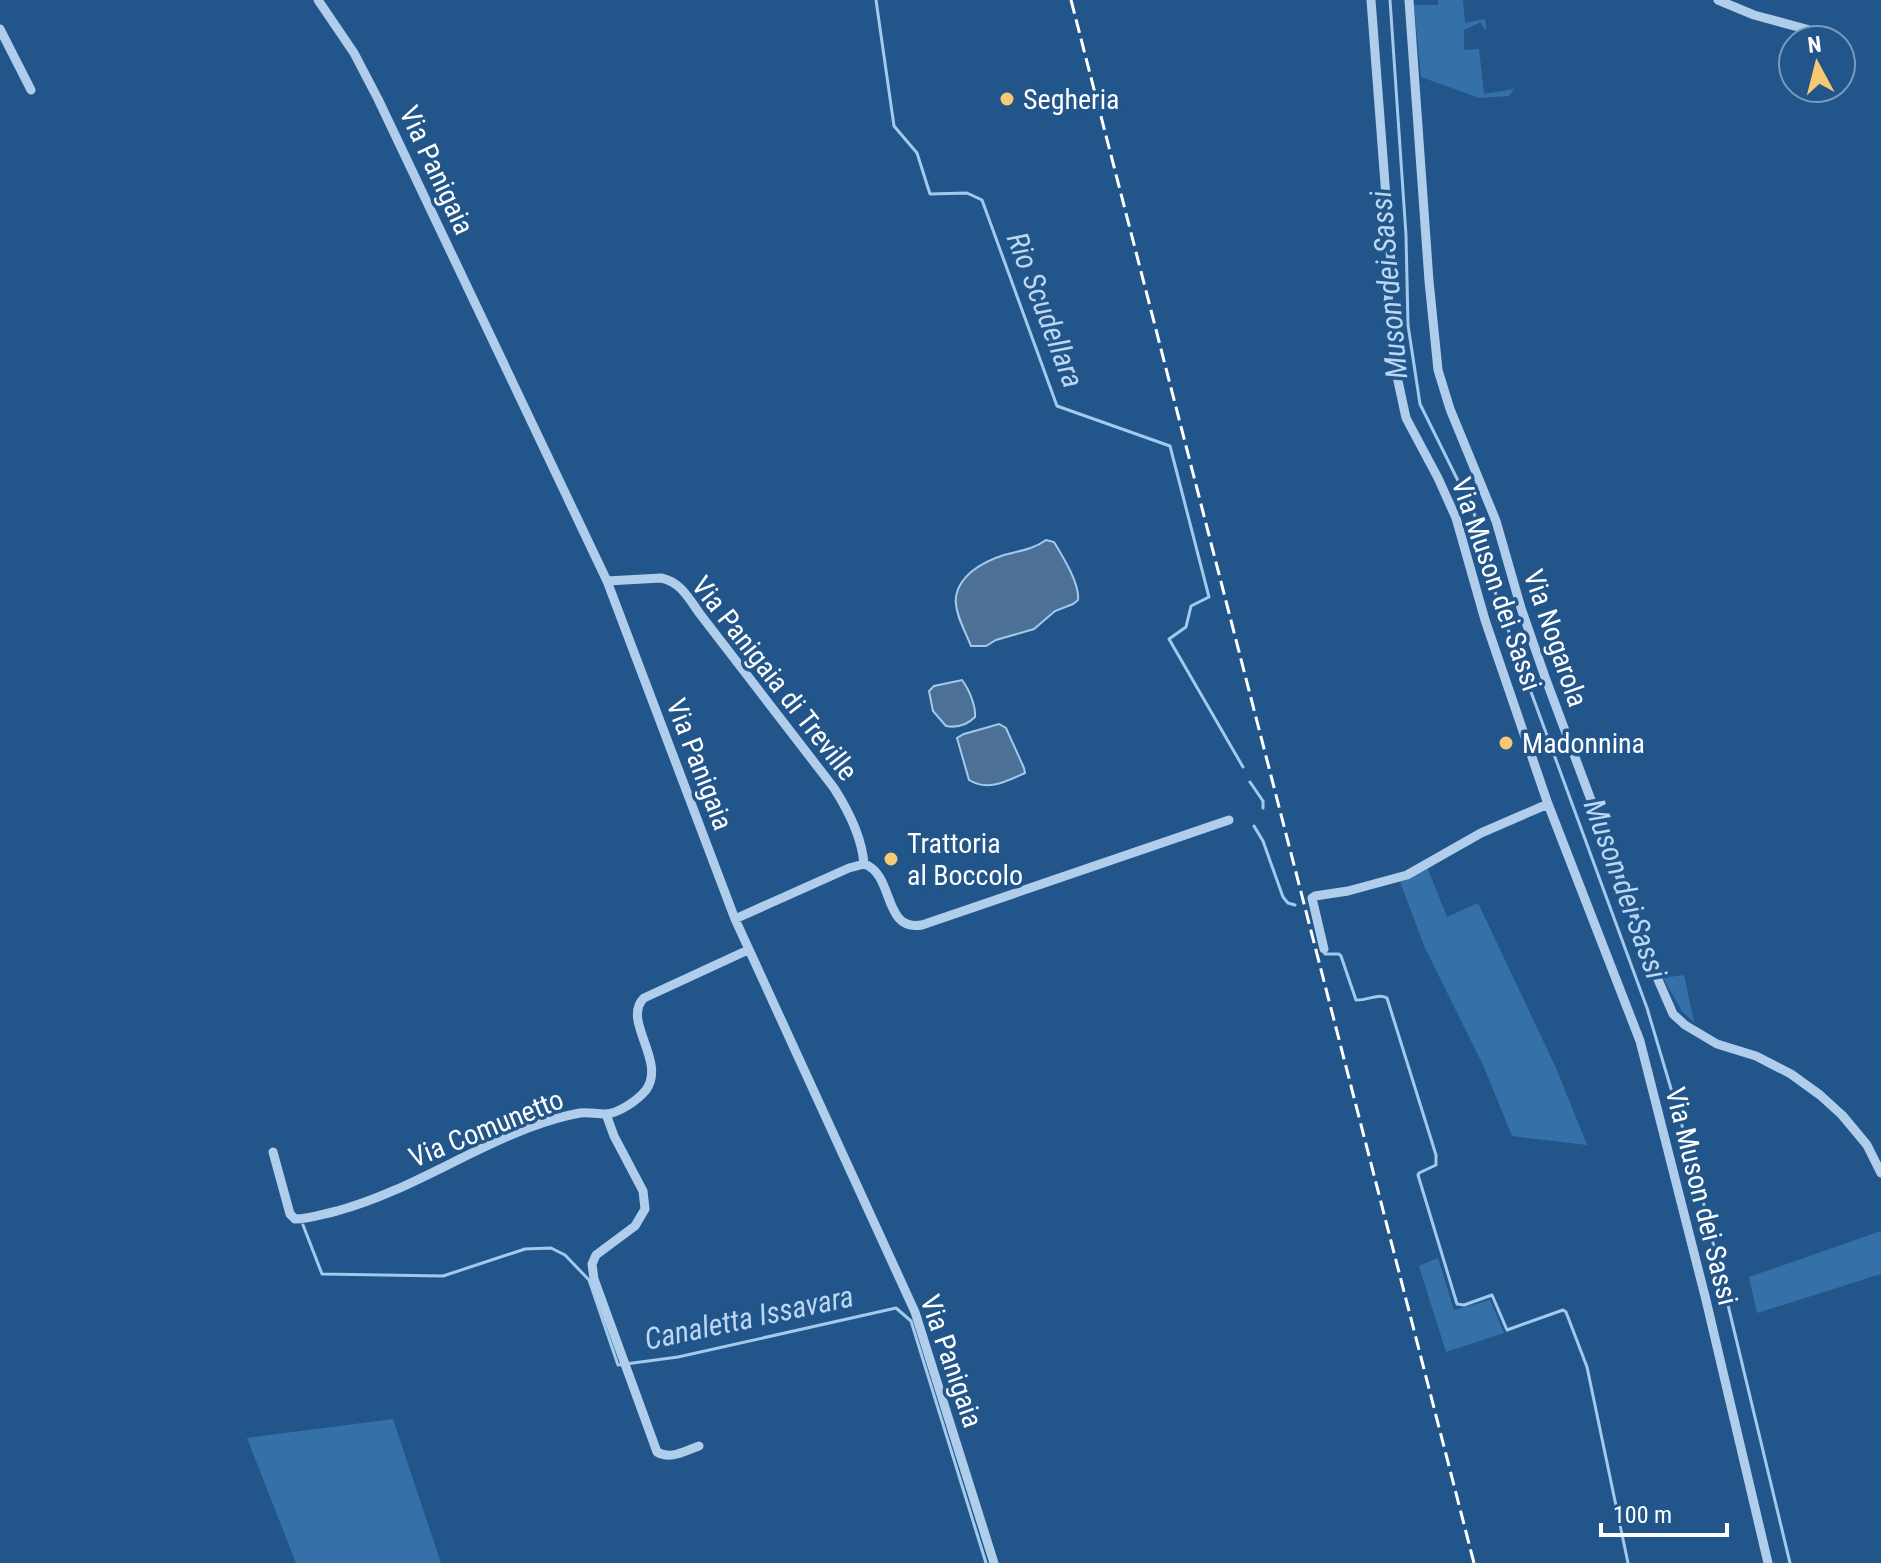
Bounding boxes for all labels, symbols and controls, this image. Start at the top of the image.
north arrow [1777,24,1857,104]
text: N [1806,31,1823,58]
place label: Segheria [1023,83,1119,116]
marker: Segheria [998,90,1016,108]
street label: Via Panigaia [392,101,481,240]
water label: Muson dei Sassi [1363,189,1414,381]
water label: Rio Scudellara [1000,227,1091,393]
street label: Via Muson dei Sassi [1445,473,1548,695]
street label: Via Nogarola [1517,565,1594,711]
street label: Via Panigaia di Treville [685,569,865,787]
street label: Via Panigaia [660,694,740,834]
place label: Madonnina [1522,727,1645,760]
marker: Madonnina [1497,734,1515,752]
water label: Muson dei Sassi [1577,794,1674,984]
place label: Trattoria al Boccolo [907,827,1023,892]
marker: Trattoria al Boccolo [882,850,900,868]
street label: Via Comunetto [404,1083,568,1174]
street label: Via Muson dei Sassi [1659,1084,1745,1308]
water label: Canaletta Issavara [641,1278,857,1357]
street label: Via Panigaia [913,1291,990,1432]
scale bar [1601,1487,1727,1537]
text: 100 m [1613,1501,1672,1529]

